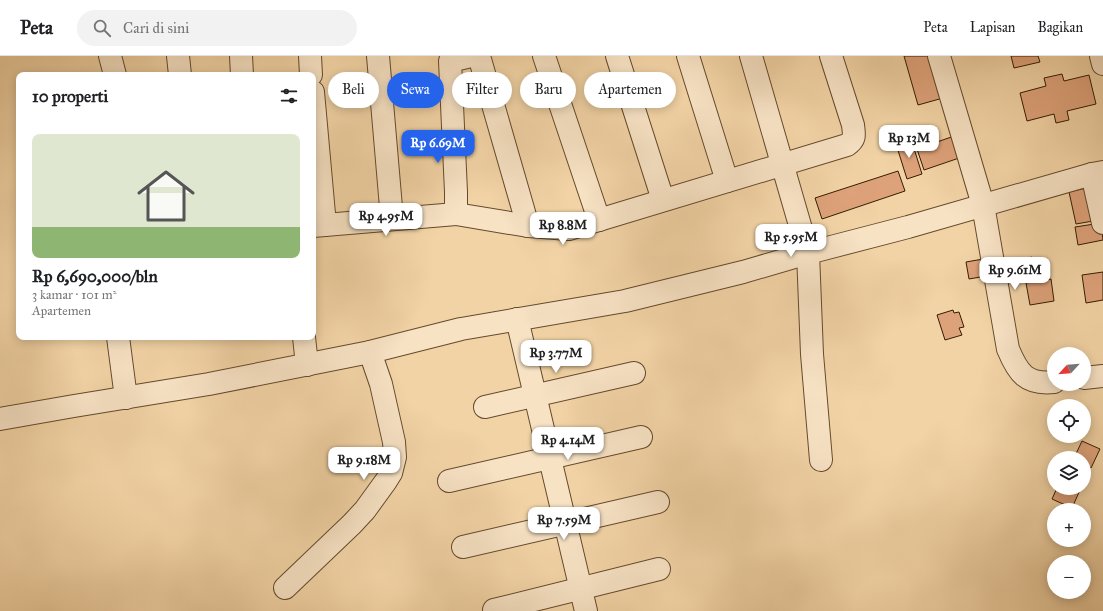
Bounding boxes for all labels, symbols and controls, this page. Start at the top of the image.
search box [77,10,357,46]
text: Peta [20,16,53,39]
icon: search [91,17,113,39]
text: Cari di sini [123,19,189,37]
text: Peta [923,19,948,36]
text: Lapisan [970,19,1015,36]
text: Bagikan [1037,19,1083,36]
chip: Beli [328,72,379,108]
chip: Sewa [387,72,444,108]
chip: Filter [452,72,512,108]
chip: Baru [520,72,576,108]
chip: Apartemen [584,72,676,108]
icon: filters [278,85,300,107]
text: 10 properti [32,86,108,107]
pin: Rp 13M [876,125,942,159]
pin: Rp 6.69M [397,130,479,164]
text: Rp 13M [888,130,930,146]
text: Rp 6.69M [411,135,465,151]
icon: home [130,160,202,232]
pin: Rp 4.95M [345,203,427,237]
text: Rp 4.95M [358,208,414,224]
pin: Rp 8.8M [526,212,600,246]
text: Rp 8.8M [539,217,587,233]
pin: Rp 5.95M [750,224,832,258]
text: Rp 5.95M [764,229,818,245]
pin: Rp 9.61M [974,257,1056,291]
text: Rp 9.61M [988,262,1042,278]
text: Rp 6,690,000/bln [32,266,158,287]
text: 3 kamar · 101 m² [32,287,116,303]
text: Apartemen [32,303,91,319]
pin: Rp 3.77M [515,340,597,374]
text: Rp 3.77M [530,345,582,361]
north arrow [1047,347,1091,391]
map controls [1047,347,1091,599]
button: locate [1047,399,1091,443]
pin: Rp 4.14M [527,427,609,461]
text: Rp 4.14M [541,432,595,448]
pin: Rp 9.18M [323,447,405,481]
button: layers [1047,451,1091,495]
text: Rp 9.18M [337,452,391,468]
button: + [1047,503,1091,547]
pin: Rp 7.59M [523,507,605,541]
text: Rp 7.59M [537,512,591,528]
button: − [1047,555,1091,599]

